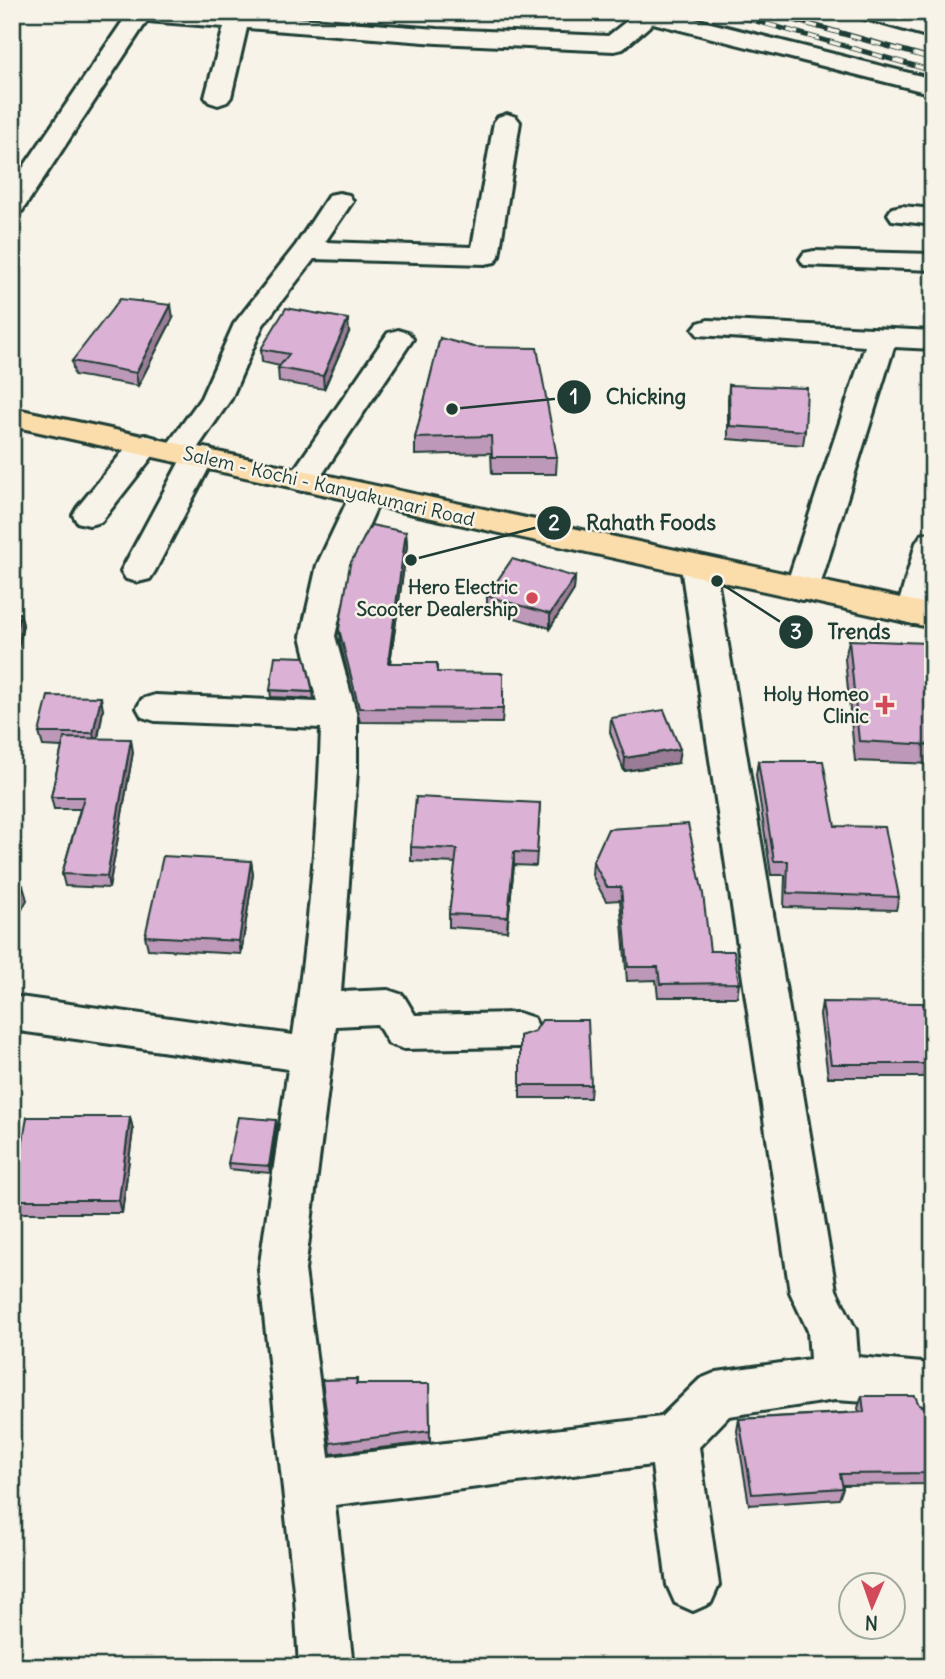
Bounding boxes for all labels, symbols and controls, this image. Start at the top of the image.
callout: Chicking [556,376,700,418]
text: 1 [570,383,578,410]
text: Chicking [606,383,686,410]
street label: Salem - Kochi - Kanyakumari Road [181,441,477,531]
callout: Rahath Foods [537,502,730,544]
text: 2 [548,509,560,536]
text: Rahath Foods [586,509,716,536]
place label: Hero Electric Scooter Dealership [356,575,518,621]
marker: Hero Electric Scooter Dealership [524,590,540,606]
callout: Trends [779,611,904,653]
text: 3 [790,618,802,645]
text: Trends [828,618,891,645]
place label: Holy Homeo Clinic [763,682,869,728]
marker: Holy Homeo Clinic [875,695,895,715]
north arrow [836,1570,906,1640]
text: N [864,1611,878,1635]

